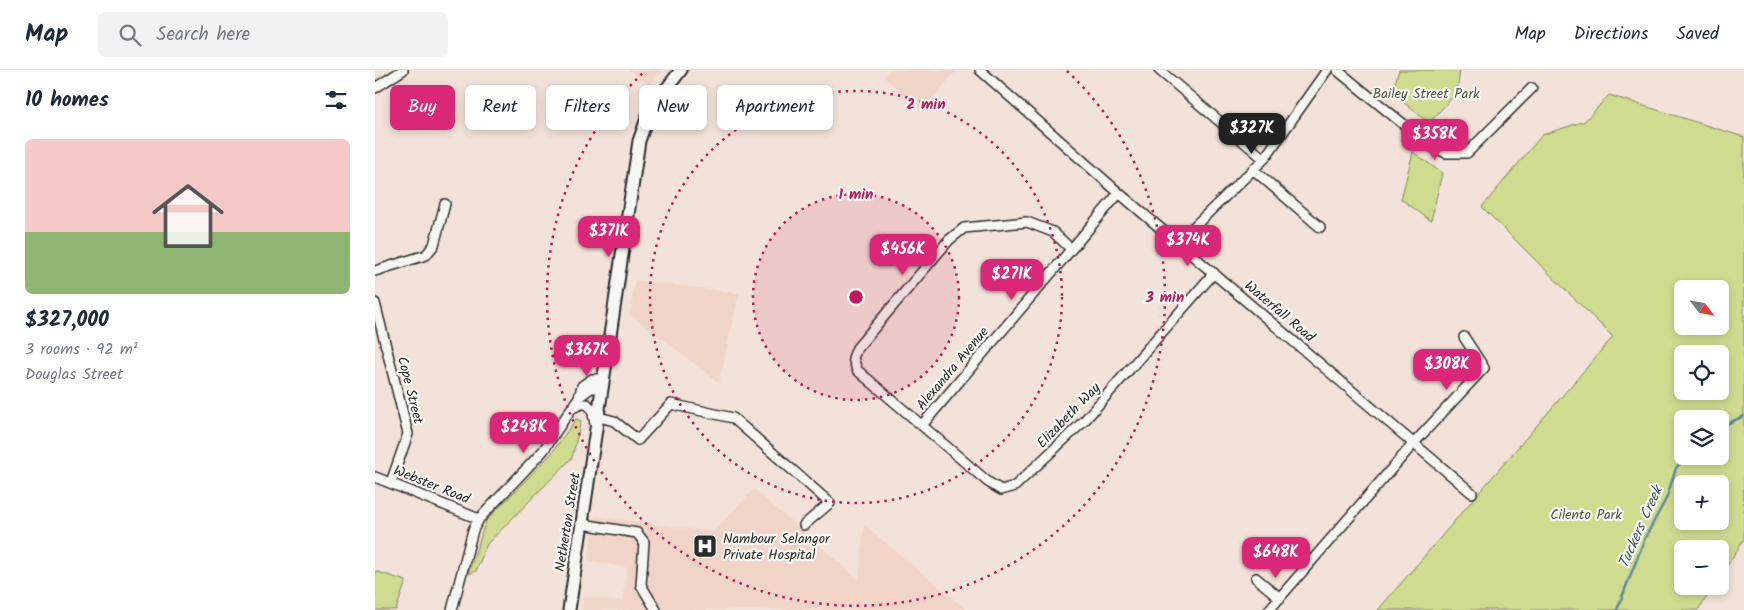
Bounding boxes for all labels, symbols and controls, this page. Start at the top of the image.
search box [98,12,448,57]
text: Map [25,15,68,54]
text: Search here [156,20,250,50]
text: Map [1514,20,1546,49]
text: Directions [1574,20,1648,49]
text: Saved [1676,20,1719,49]
icon: search [116,21,144,49]
park label: Bailey Street Park [1372,83,1480,105]
text: 10 homes [25,84,109,117]
chip: Buy [390,85,455,130]
chip: Rent [465,85,536,130]
chip: Filters [546,85,629,130]
chip: New [639,85,707,130]
chip: Apartment [717,85,833,130]
icon: filters [322,86,350,114]
text: 2 min [906,93,946,117]
pin: $327K [1217,112,1287,155]
text: $327K [1230,116,1274,141]
pin: $358K [1400,118,1470,161]
text: $358K [1412,122,1458,147]
icon: home [143,171,233,261]
text: 1 min [839,183,873,207]
pin: $371K [574,216,644,258]
text: $371K [589,219,629,244]
pin: $374K [1153,224,1223,267]
text: $374K [1166,228,1210,253]
pin: $456K [868,234,938,276]
text: $456K [881,237,925,262]
pin: $271K [977,258,1047,301]
text: $271K [992,262,1032,287]
street label: Waterfall Road [1239,276,1320,349]
north arrow [1674,280,1729,335]
map controls [1674,280,1729,595]
text: 3 min [1145,286,1184,310]
centre of rings [847,288,865,306]
text: $327,000 [25,304,109,337]
street label: Alexandra Avenue [911,321,995,415]
pin: $367K [552,334,622,377]
text: 3 rooms · 92 m² [25,337,138,362]
text: $367K [565,338,609,363]
button: locate [1674,345,1729,400]
pin: $308K [1412,348,1482,391]
text: $308K [1424,352,1470,377]
street label: Cope Street [391,354,429,427]
text: Douglas Street [25,362,123,387]
street label: Elizabeth Way [1032,378,1106,454]
button: layers [1674,410,1729,465]
pin: $248K [489,412,559,454]
text: $248K [501,415,547,440]
street label: Webster Road [390,460,474,511]
street label: Netherton Street [549,470,587,573]
button: + [1674,475,1729,530]
water label: Tuckers Creek [1612,481,1670,572]
park label: Cilento Park [1550,504,1622,526]
place label: Nambour Selangor Private Hospital [723,528,831,566]
hospital icon: Nambour Selangor Private Hospital [692,533,718,559]
pin: $648K [1241,536,1311,579]
text: $648K [1253,540,1299,565]
button: − [1674,540,1729,595]

